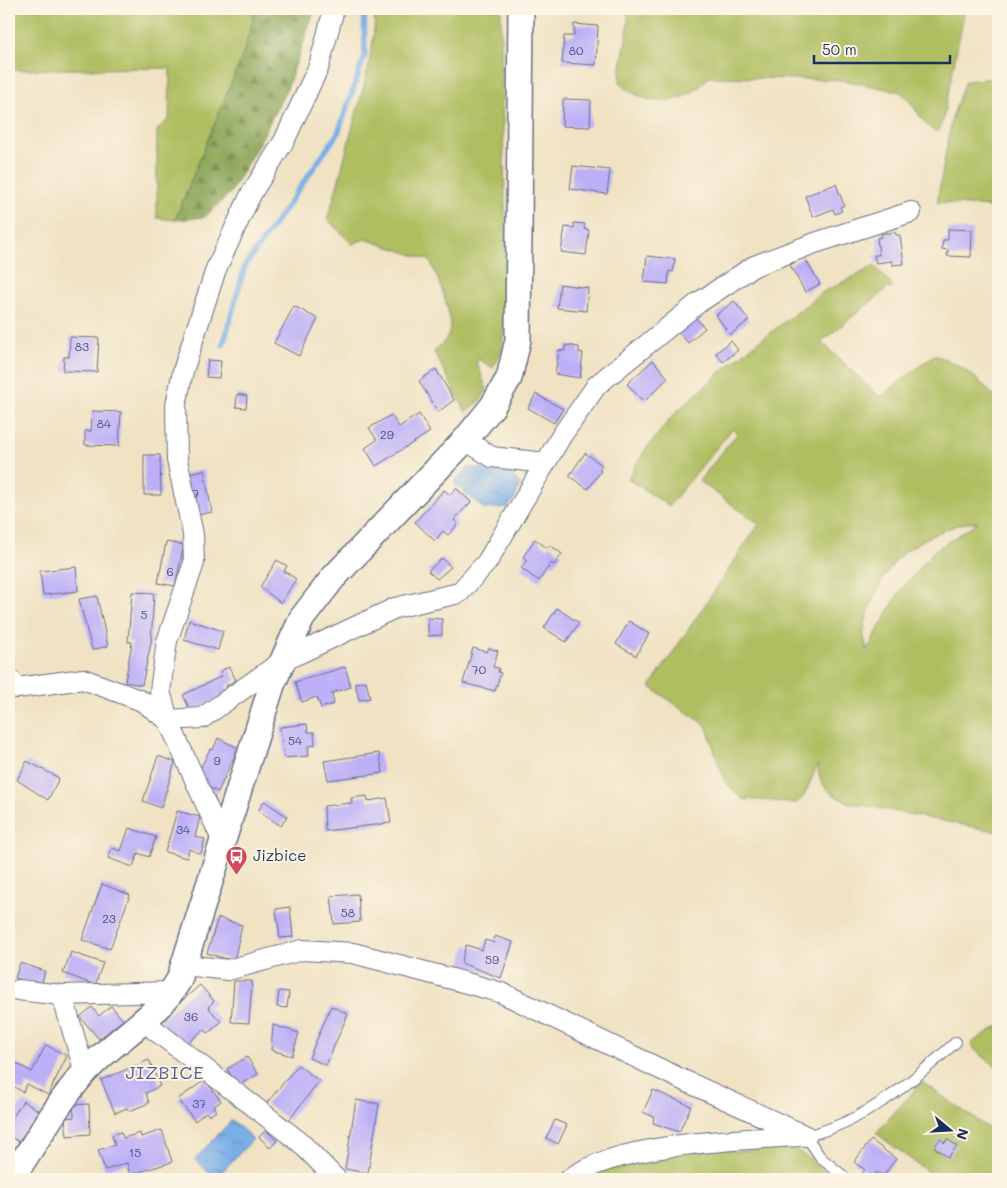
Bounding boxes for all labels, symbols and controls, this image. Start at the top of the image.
scale bar [814,32,951,64]
text: 50 m [822,39,857,59]
house number: 80 [569,42,584,58]
house number: 83 [75,338,89,354]
house number: 84 [97,415,111,431]
house number: 29 [380,426,394,442]
house number: 7 [193,485,200,501]
house number: 6 [166,563,174,579]
house number: 5 [141,606,148,622]
house number: 70 [472,661,487,677]
house number: 54 [288,732,302,748]
house number: 9 [213,752,221,768]
house number: 34 [176,821,190,837]
bus stop icon: Jizbice [225,844,249,875]
place label: Jizbice [253,845,306,865]
house number: 58 [341,904,355,920]
house number: 23 [102,910,116,926]
house number: 59 [485,951,499,967]
house number: 36 [184,1008,198,1024]
district label: JIZBICE [125,1060,205,1084]
house number: 37 [192,1095,206,1111]
north arrow [924,1106,974,1156]
text: N [952,1126,974,1142]
house number: 15 [129,1144,141,1160]

